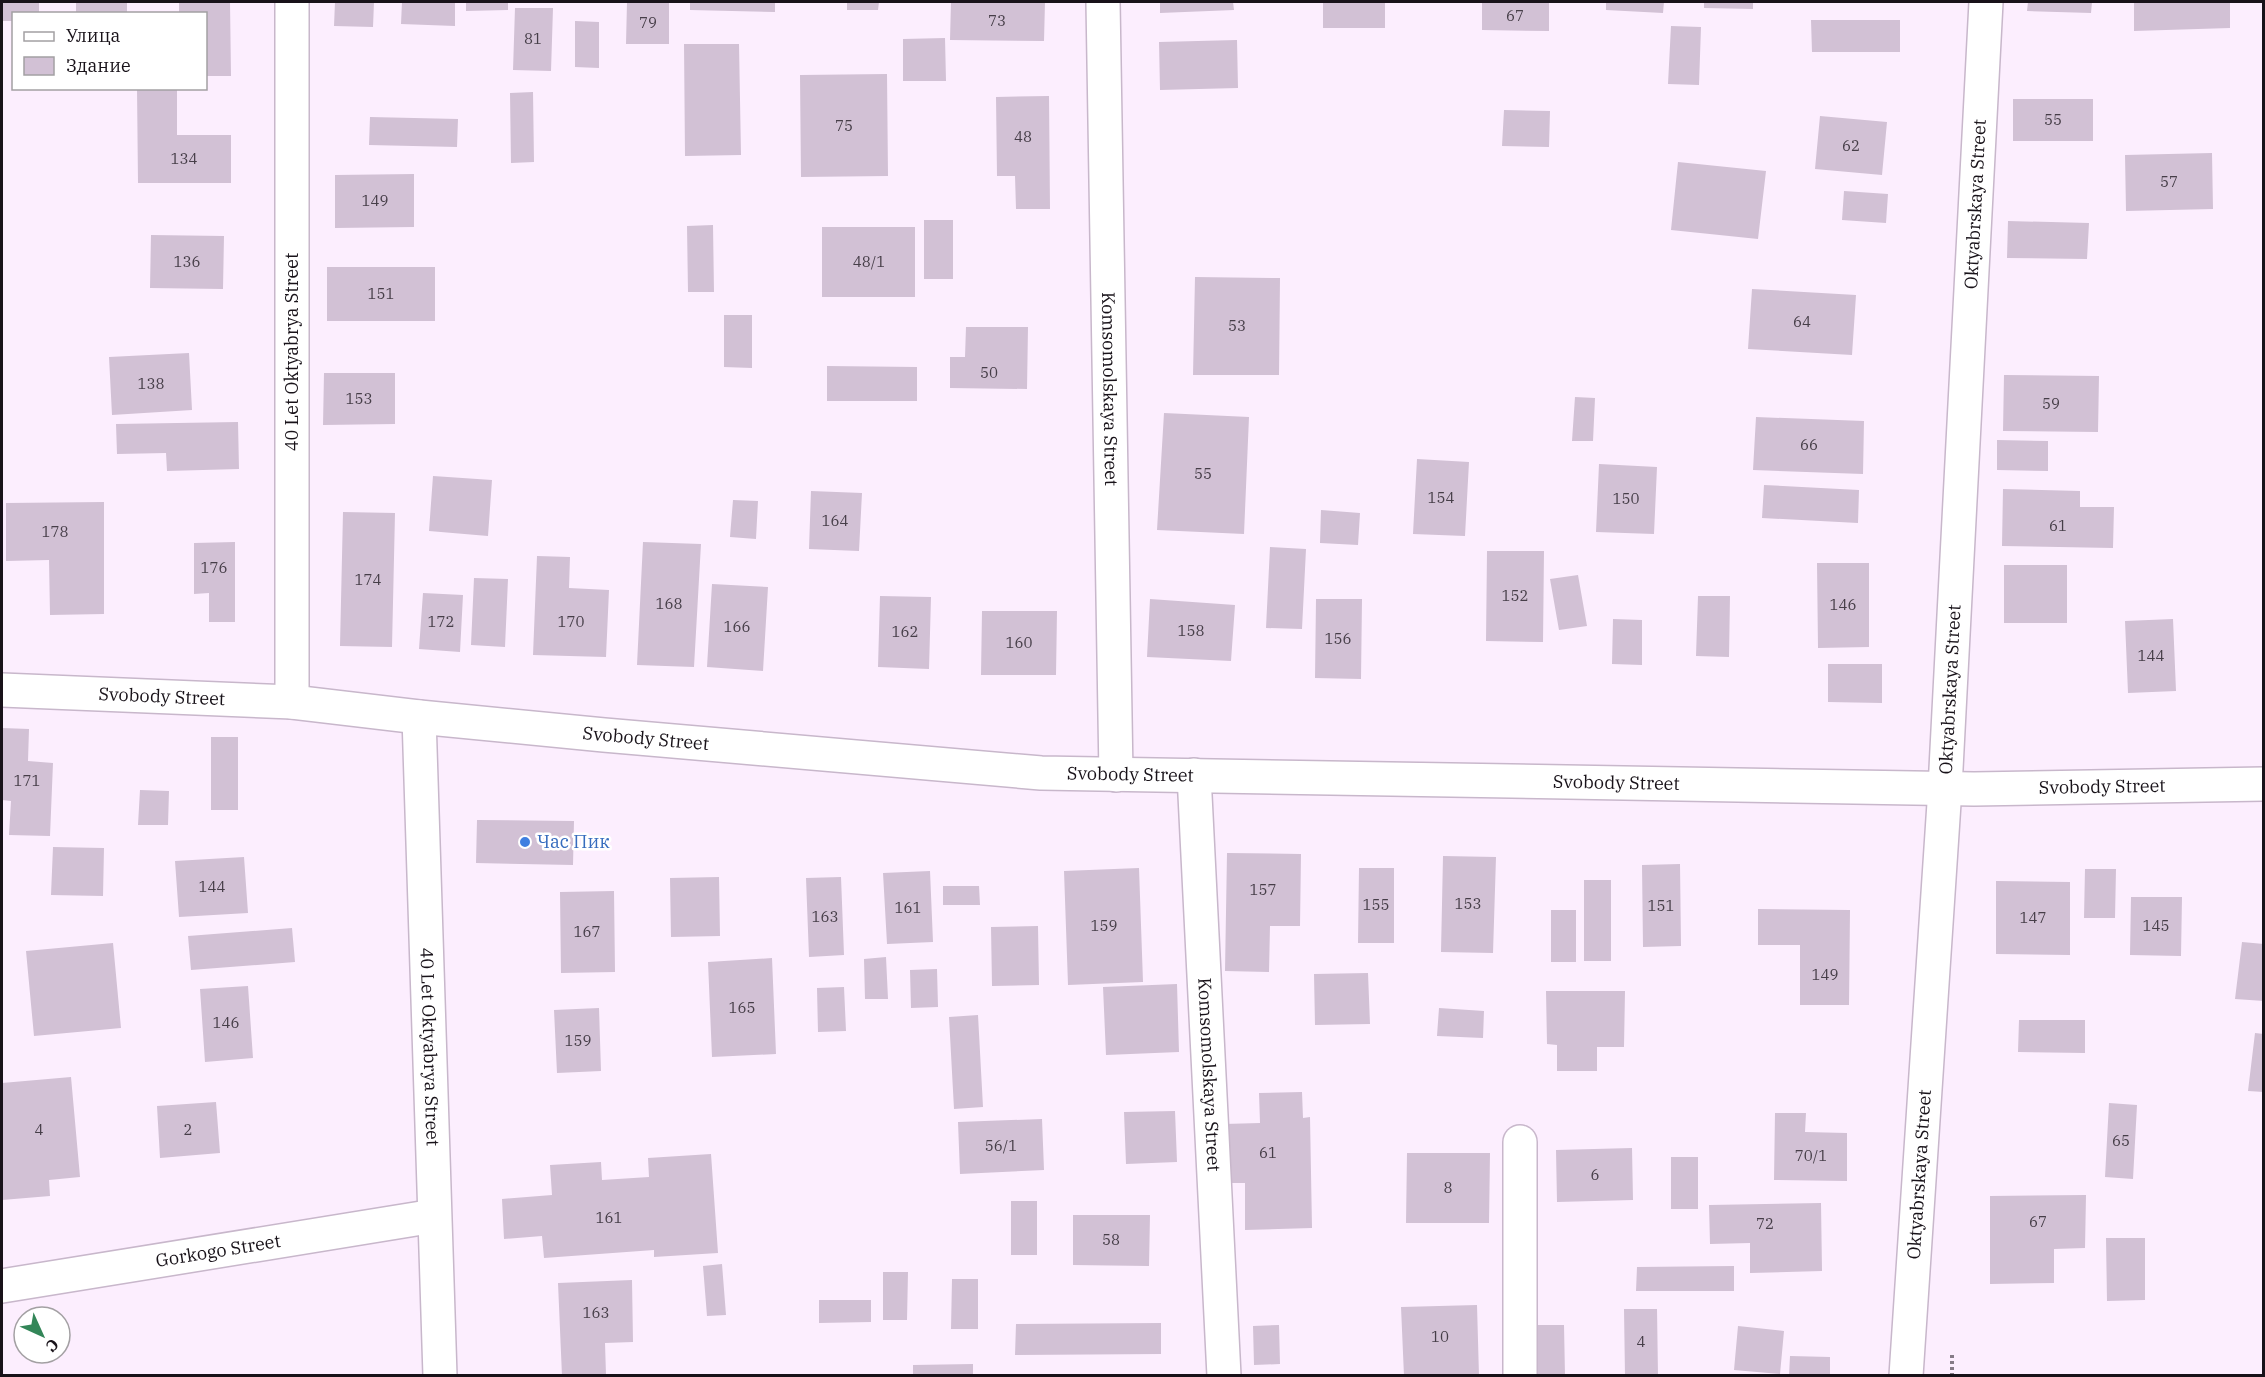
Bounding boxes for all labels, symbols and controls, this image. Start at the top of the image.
house number: 67 [1506,6,1524,25]
house number: 73 [988,11,1006,30]
legend [12,12,207,90]
house number: 79 [639,13,657,32]
text: Улица [66,24,121,47]
house number: 81 [524,29,542,48]
text: Здание [66,54,131,77]
house number: 55 [2044,110,2062,129]
house number: 75 [835,116,853,135]
street label: Oktyabrskaya Street [1959,118,1991,290]
house number: 48 [1014,127,1032,146]
house number: 62 [1842,136,1860,155]
house number: 134 [170,149,198,168]
house number: 57 [2160,172,2178,191]
house number: 149 [361,191,389,210]
house number: 136 [173,252,201,271]
house number: 48/1 [853,252,885,271]
street label: 40 Let Oktyabrya Street [280,253,303,451]
house number: 151 [367,284,395,303]
street label: Komsomolskaya Street [1097,292,1123,486]
house number: 64 [1793,312,1811,331]
house number: 53 [1228,316,1246,335]
house number: 50 [980,363,998,382]
house number: 138 [137,374,165,393]
house number: 153 [345,389,373,408]
house number: 59 [2042,394,2060,413]
house number: 66 [1800,435,1818,454]
house number: 55 [1194,464,1212,483]
house number: 154 [1427,488,1455,507]
house number: 150 [1612,489,1640,508]
house number: 164 [821,511,849,530]
house number: 61 [2049,516,2067,535]
house number: 178 [41,522,69,541]
house number: 176 [200,558,228,577]
house number: 174 [354,570,382,589]
house number: 152 [1501,586,1529,605]
house number: 168 [655,594,683,613]
house number: 146 [1829,595,1857,614]
street label: Oktyabrskaya Street [1934,604,1966,775]
house number: 172 [427,612,455,631]
house number: 170 [557,612,585,631]
house number: 166 [723,617,751,636]
house number: 158 [1177,621,1205,640]
house number: 162 [891,622,919,641]
house number: 156 [1324,629,1352,648]
house number: 160 [1005,633,1033,652]
house number: 144 [2137,646,2165,665]
street label: Svobody Street [98,682,226,710]
street label: Svobody Street [582,721,710,755]
street label: Svobody Street [1067,761,1194,787]
street label: Svobody Street [1553,770,1680,795]
house number: 171 [13,771,41,790]
street label: Svobody Street [2039,774,2166,799]
place label: Час Пик [537,830,610,853]
marker: Час Пик [518,835,532,849]
house number: 144 [198,877,226,896]
house number: 157 [1249,880,1277,899]
house number: 153 [1454,894,1482,913]
house number: 155 [1362,895,1390,914]
house number: 151 [1647,896,1675,915]
house number: 161 [894,898,922,917]
house number: 163 [811,907,839,926]
house number: 147 [2019,908,2047,927]
house number: 159 [1090,916,1118,935]
house number: 145 [2142,916,2170,935]
house number: 167 [573,922,601,941]
street label: 40 Let Oktyabrya Street [415,947,445,1146]
house number: 149 [1811,965,1839,984]
street label: Komsomolskaya Street [1193,977,1226,1172]
house number: 165 [728,998,756,1017]
house number: 146 [212,1013,240,1032]
house number: 159 [564,1031,592,1050]
street label: Oktyabrskaya Street [1902,1089,1936,1260]
house number: 4 [34,1120,44,1139]
house number: 2 [183,1120,193,1139]
house number: 65 [2112,1131,2130,1150]
house number: 56/1 [985,1136,1017,1155]
house number: 61 [1259,1143,1277,1162]
house number: 70/1 [1795,1146,1827,1165]
house number: 6 [1590,1165,1600,1184]
house number: 8 [1443,1178,1453,1197]
house number: 161 [595,1208,623,1227]
house number: 67 [2029,1212,2047,1231]
house number: 72 [1756,1214,1774,1233]
street label: Gorkogo Street [154,1229,282,1272]
house number: 58 [1102,1230,1120,1249]
house number: 163 [582,1303,610,1322]
north arrow [12,1305,72,1365]
house number: 10 [1431,1327,1449,1346]
house number: 4 [1636,1332,1646,1351]
text: С [42,1335,63,1356]

